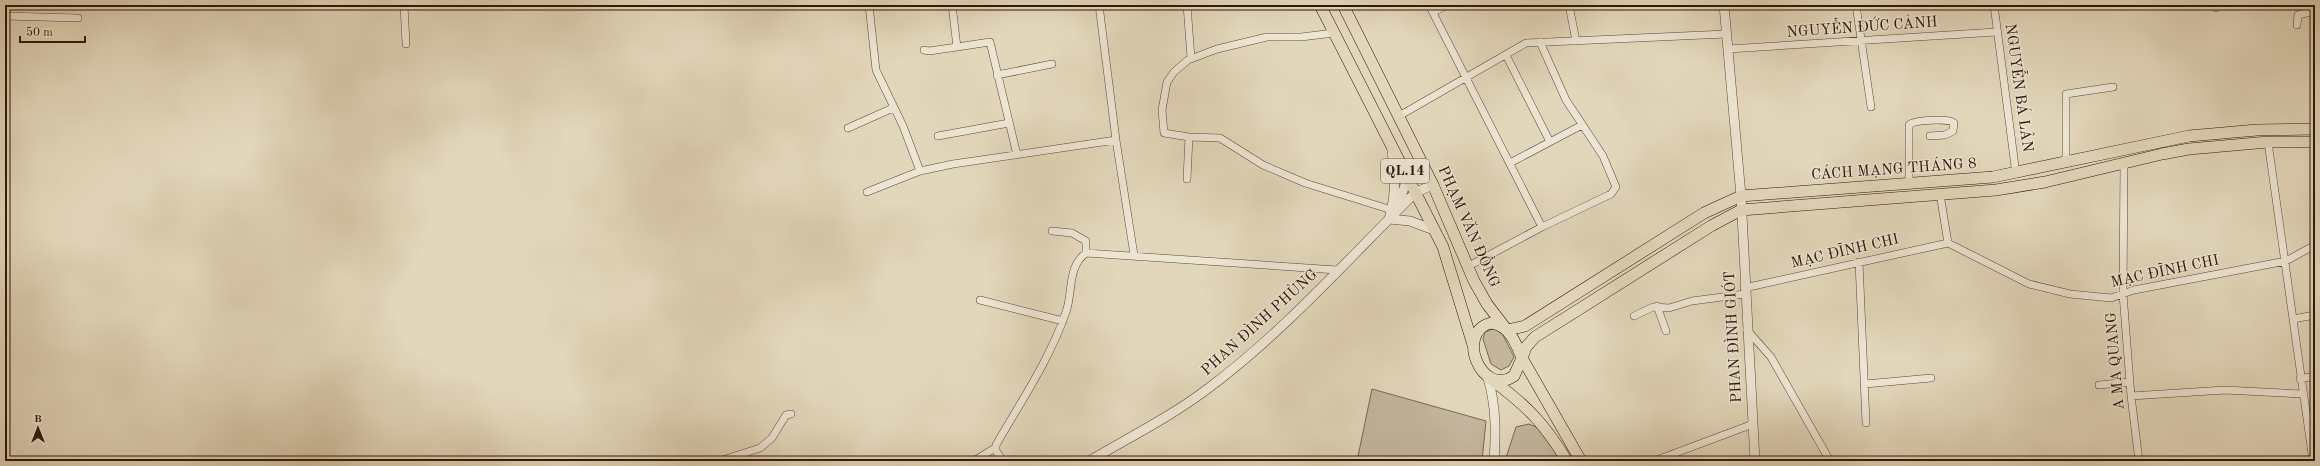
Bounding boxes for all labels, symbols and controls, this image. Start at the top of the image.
street label: NGUYỄN ĐỨC CẢNH [1786,10,1938,41]
scale bar [20,18,85,44]
street label: NGUYỄN BÁ LÂN [2002,22,2039,154]
text: 50 m [26,26,53,39]
street label: CÁCH MẠNG THÁNG 8 [1811,154,1977,183]
road number: QL.14 [1381,159,1429,183]
street label: PHẠM VĂN ĐỒNG [1434,162,1507,290]
street label: MẠC ĐĨNH CHI [1789,229,1901,272]
street label: MẠC ĐĨNH CHI [2109,250,2221,291]
street label: PHAN ĐÌNH PHÙNG [1196,264,1321,379]
street label: PHAN ĐÌNH GIÓT [1719,271,1745,404]
street label: A MA QUANG [2104,311,2128,411]
north arrow [18,408,58,448]
text: B [34,414,42,425]

